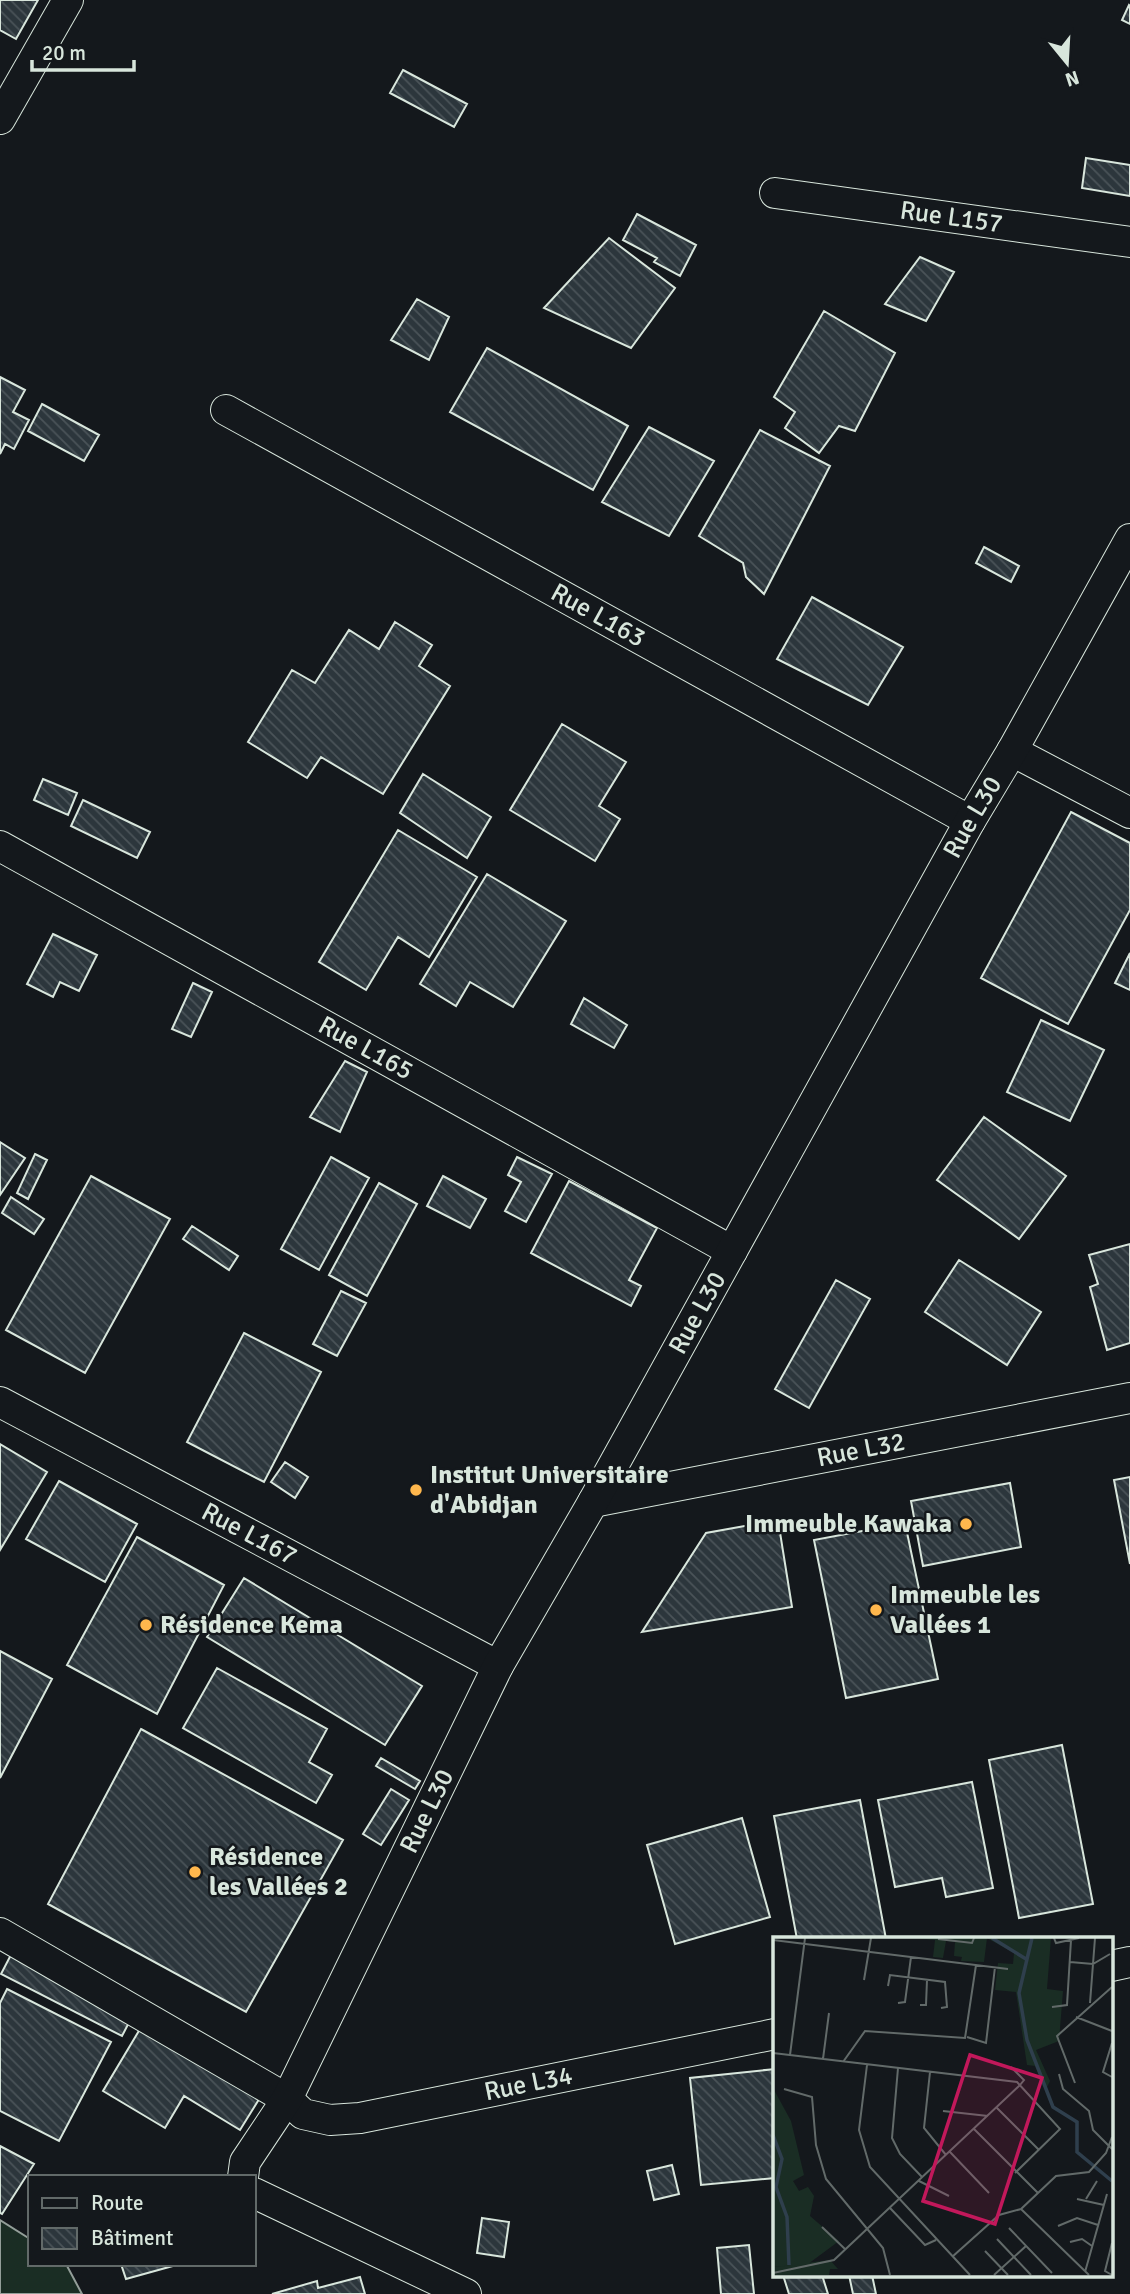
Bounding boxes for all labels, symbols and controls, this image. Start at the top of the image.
scale bar [32,28,133,72]
north arrow [1032,28,1102,98]
text: 20 m [42,40,86,66]
text: N [1062,65,1082,92]
street label: Rue L157 [898,194,1005,240]
street label: Rue L163 [545,576,651,655]
street label: Rue L30 [937,771,1009,864]
street label: Rue L165 [313,1009,419,1087]
street label: Rue L30 [662,1266,733,1360]
street label: Rue L32 [814,1426,908,1474]
place label: Institut Universitaire d'Abidjan [430,1459,669,1521]
marker: Institut Universitaire d'Abidjan [408,1482,424,1498]
street label: Rue L167 [196,1496,302,1572]
place label: Immeuble Kawaka [745,1508,952,1540]
marker: Immeuble Kawaka [958,1516,974,1532]
place label: Immeuble les Vallées 1 [890,1579,1040,1641]
marker: Immeuble les Vallées 1 [868,1602,884,1618]
place label: Résidence Kema [160,1609,343,1641]
marker: Résidence Kema [138,1617,154,1633]
street label: Rue L30 [393,1764,461,1858]
place label: Résidence les Vallées 2 [209,1841,348,1903]
marker: Résidence les Vallées 2 [187,1864,203,1880]
inset map [773,1937,1112,2276]
street label: Rue L34 [481,2059,575,2108]
legend [28,2175,256,2266]
text: Route [91,2190,143,2216]
text: Bâtiment [91,2225,173,2251]

